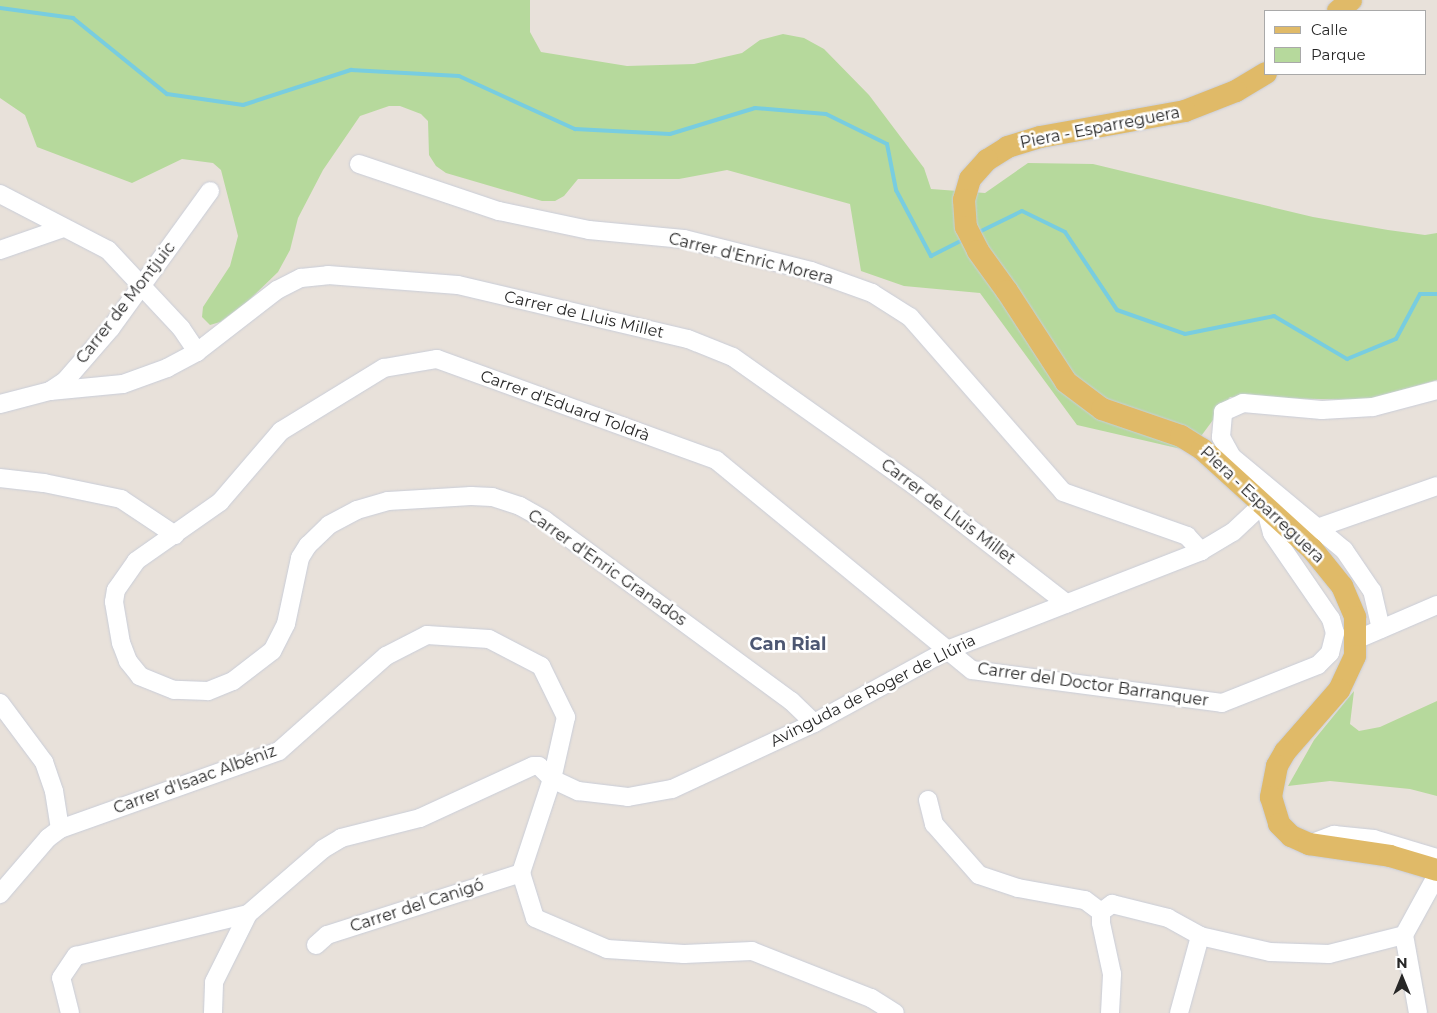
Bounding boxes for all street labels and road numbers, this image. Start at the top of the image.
street label: Piera - Esparreguera [1018,103,1182,153]
street label: Carrer d'Enric Morera [667,229,835,289]
street label: Carrer de Montjuic [73,238,179,368]
street label: Carrer de Lluis Millet [502,287,666,343]
street label: Carrer d'Eduard Toldrà [478,366,652,446]
street label: Piera - Esparreguera [1196,443,1328,567]
street label: Carrer de Lluis Millet [877,455,1019,569]
street label: Carrer d'Enric Granados [524,506,690,630]
street label: Avinguda de Roger de Llúria [767,631,979,751]
street label: Carrer del Doctor Barranquer [976,659,1210,711]
street label: Carrer d'Isaac Albéniz [111,742,279,818]
street label: Carrer del Canigó [348,875,486,937]

